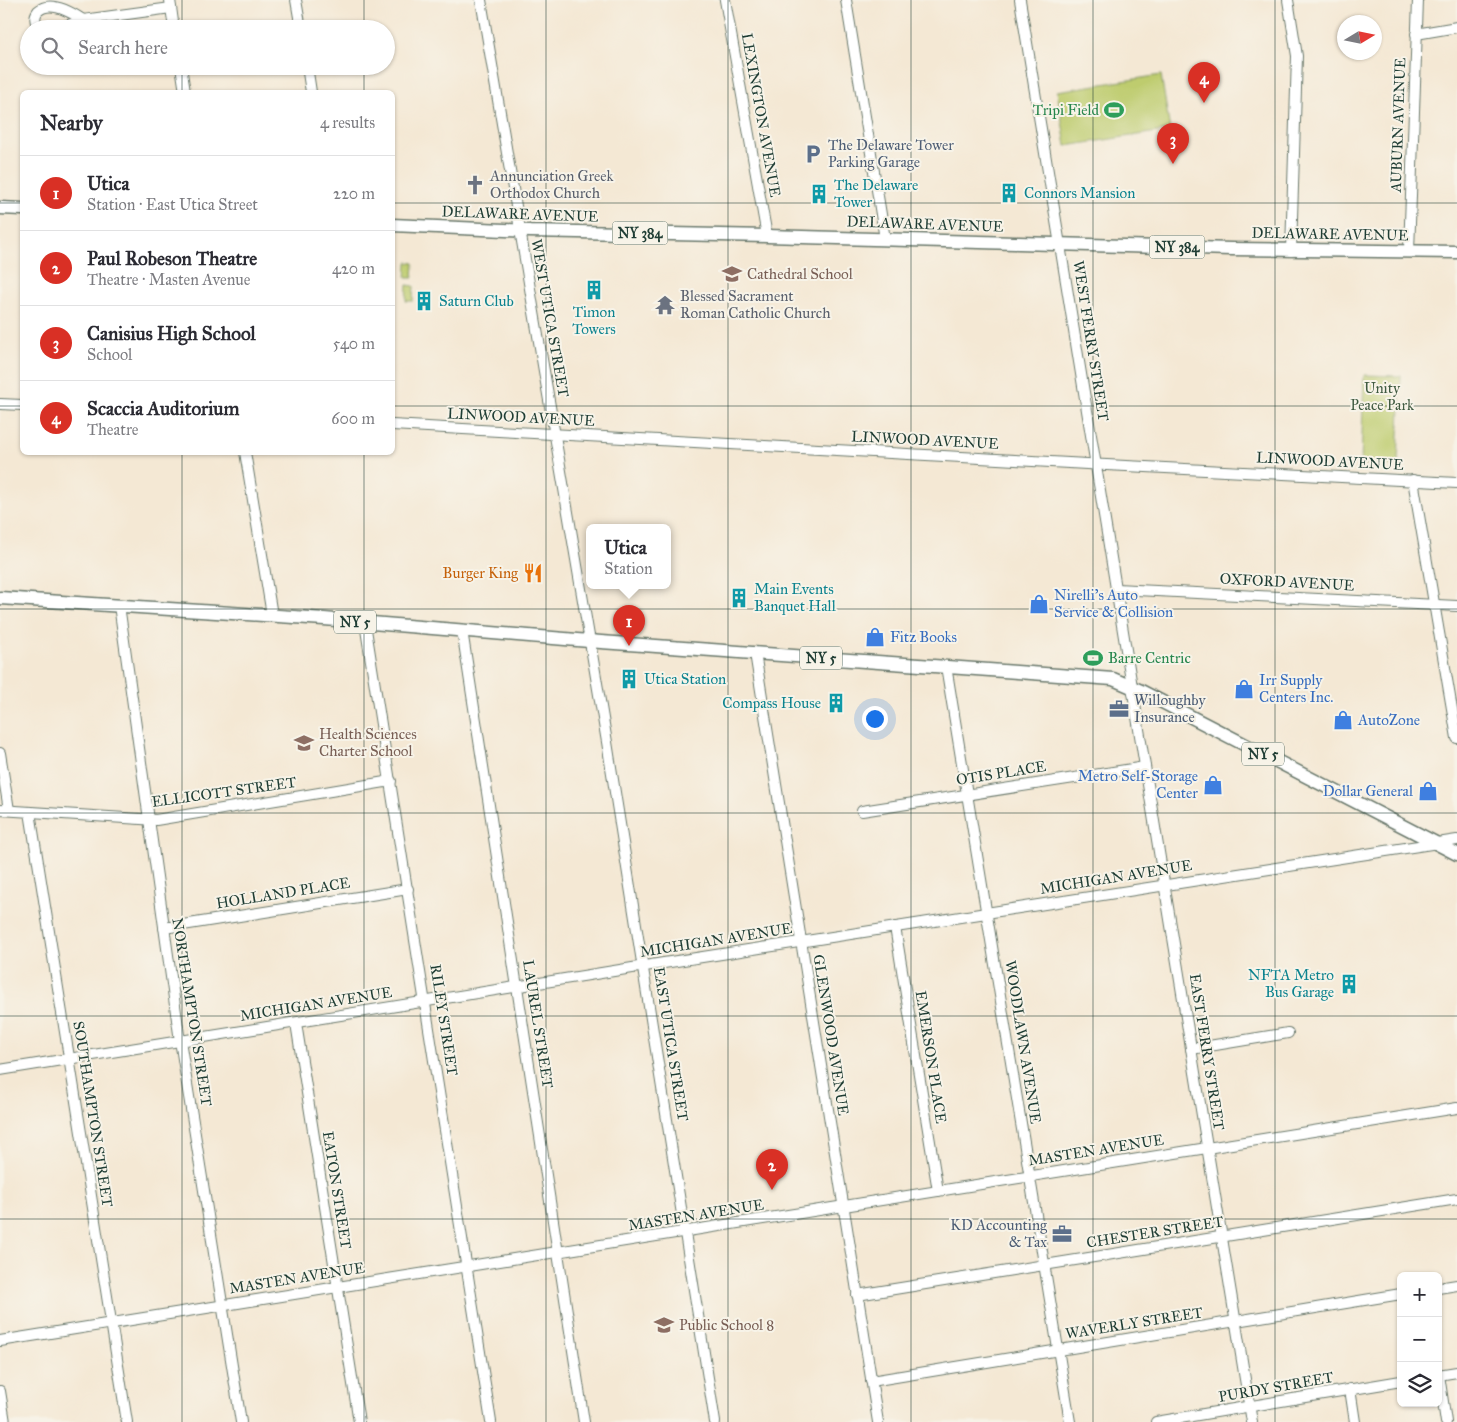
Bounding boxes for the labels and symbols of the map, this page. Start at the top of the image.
north arrow [1337,15,1382,60]
street label: LEXINGTON AVENUE [738,32,784,199]
street label: AUBURN AVENUE [1387,57,1409,194]
pin: 4 [1188,62,1220,103]
sports icon: Tripi Field [1103,99,1125,121]
place label: Tripi Field [1033,101,1099,119]
pin: 3 [1157,123,1189,164]
place label: The Delaware Tower Parking Garage [828,136,954,171]
parking icon: The Delaware Tower Parking Garage [802,143,824,165]
place label: Annunciation Greek Orthodox Church [489,167,613,202]
church icon: Annunciation Greek Orthodox Church [464,174,486,196]
place label: The Delaware Tower [834,176,918,211]
building icon: Connors Mansion [998,182,1020,204]
building icon: The Delaware Tower [808,183,830,205]
place label: Connors Mansion [1024,184,1135,202]
street label: DELAWARE AVENUE [441,202,599,226]
street label: DELAWARE AVENUE [846,212,1004,236]
road number: NY 384 [612,222,668,244]
street label: DELAWARE AVENUE [1251,224,1409,244]
road number: NY 384 [1150,236,1204,258]
street label: WEST UTICA STREET [527,238,573,398]
street label: WEST FERRY STREET [1069,259,1113,423]
school or university icon: Cathedral School [721,263,743,285]
place label: Cathedral School [747,265,854,283]
building icon: Timon Towers [583,279,605,301]
place label: Blessed Sacrament Roman Catholic Church [680,287,831,322]
building icon: Saturn Club [413,290,435,312]
place label: Saturn Club [439,292,514,310]
temple icon: Blessed Sacrament Roman Catholic Church [654,294,676,316]
place label: Timon Towers [572,303,616,338]
park label: Unity Peace Park [1350,379,1414,414]
street label: LINWOOD AVENUE [447,404,595,430]
street label: LINWOOD AVENUE [851,427,999,453]
street label: LINWOOD AVENUE [1256,448,1404,474]
restaurant icon: Burger King [522,562,544,584]
place label: Burger King [442,564,519,582]
street label: OXFORD AVENUE [1219,569,1355,595]
place label: Main Events Banquet Hall [754,580,837,616]
place label: Nirelli's Auto Service & Collision [1054,586,1173,621]
building icon: Main Events Banquet Hall [728,587,750,609]
shop icon: Nirelli's Auto Service & Collision [1028,593,1050,615]
pin: 1 [613,605,645,646]
road number: NY 5 [334,610,376,634]
shop icon: Fitz Books [864,626,886,648]
place label: Fitz Books [890,628,957,646]
road number: NY 5 [800,646,842,670]
sports icon: Barre Centric [1082,647,1104,669]
place label: Barre Centric [1108,649,1191,667]
building icon: Utica Station [618,668,640,690]
place label: Utica Station [644,670,726,688]
place label: Irr Supply Centers Inc. [1259,671,1333,706]
shop icon: Irr Supply Centers Inc. [1233,678,1255,700]
place label: Willoughby Insurance [1134,691,1206,726]
building icon: Compass House [825,692,847,714]
place label: Compass House [722,694,821,712]
office icon: Willoughby Insurance [1108,698,1130,720]
your location [862,706,888,732]
shop icon: AutoZone [1332,709,1354,731]
place label: AutoZone [1357,711,1420,729]
place label: Health Sciences Charter School [319,725,417,760]
school or university icon: Health Sciences Charter School [293,732,315,754]
road number: NY 5 [1242,742,1284,766]
street label: OTIS PLACE [955,757,1048,789]
place label: Metro Self-Storage Center [1078,767,1198,802]
street label: ELLICOTT STREET [150,773,298,811]
shop icon: Metro Self-Storage Center [1202,774,1224,796]
shop icon: Dollar General [1417,780,1439,802]
place label: Dollar General [1323,782,1414,800]
street label: MICHIGAN AVENUE [1039,856,1193,898]
street label: HOLLAND PLACE [215,873,352,912]
street label: NORTHAMPTON STREET [168,917,216,1107]
street label: MICHIGAN AVENUE [639,919,793,961]
street label: GLENWOOD AVENUE [809,953,853,1117]
street label: LAUREL STREET [519,959,557,1089]
street label: WOODLAWN AVENUE [1001,959,1045,1125]
street label: RILEY STREET [426,963,462,1077]
street label: EAST UTICA STREET [650,965,692,1123]
place label: NFTA Metro Bus Garage [1248,966,1334,1001]
street label: EAST FERRY STREET [1186,972,1228,1132]
building icon: NFTA Metro Bus Garage [1338,973,1360,995]
street label: MICHIGAN AVENUE [239,983,393,1025]
street label: EMERSON PLACE [912,989,950,1125]
street label: SOUTHAMPTON STREET [69,1020,117,1208]
street label: EATON STREET [319,1130,355,1250]
street label: MASTEN AVENUE [1027,1130,1165,1170]
pin: 2 [756,1149,788,1190]
street label: MASTEN AVENUE [627,1195,765,1235]
street label: CHESTER STREET [1085,1212,1225,1252]
place label: KD Accounting & Tax [950,1216,1048,1251]
office icon: KD Accounting & Tax [1051,1223,1073,1245]
street label: MASTEN AVENUE [228,1258,366,1298]
street label: WAVERLY STREET [1064,1303,1204,1343]
school or university icon: Public School 8 [653,1314,675,1336]
place label: Public School 8 [679,1316,774,1334]
street label: PURDY STREET [1217,1368,1335,1406]

